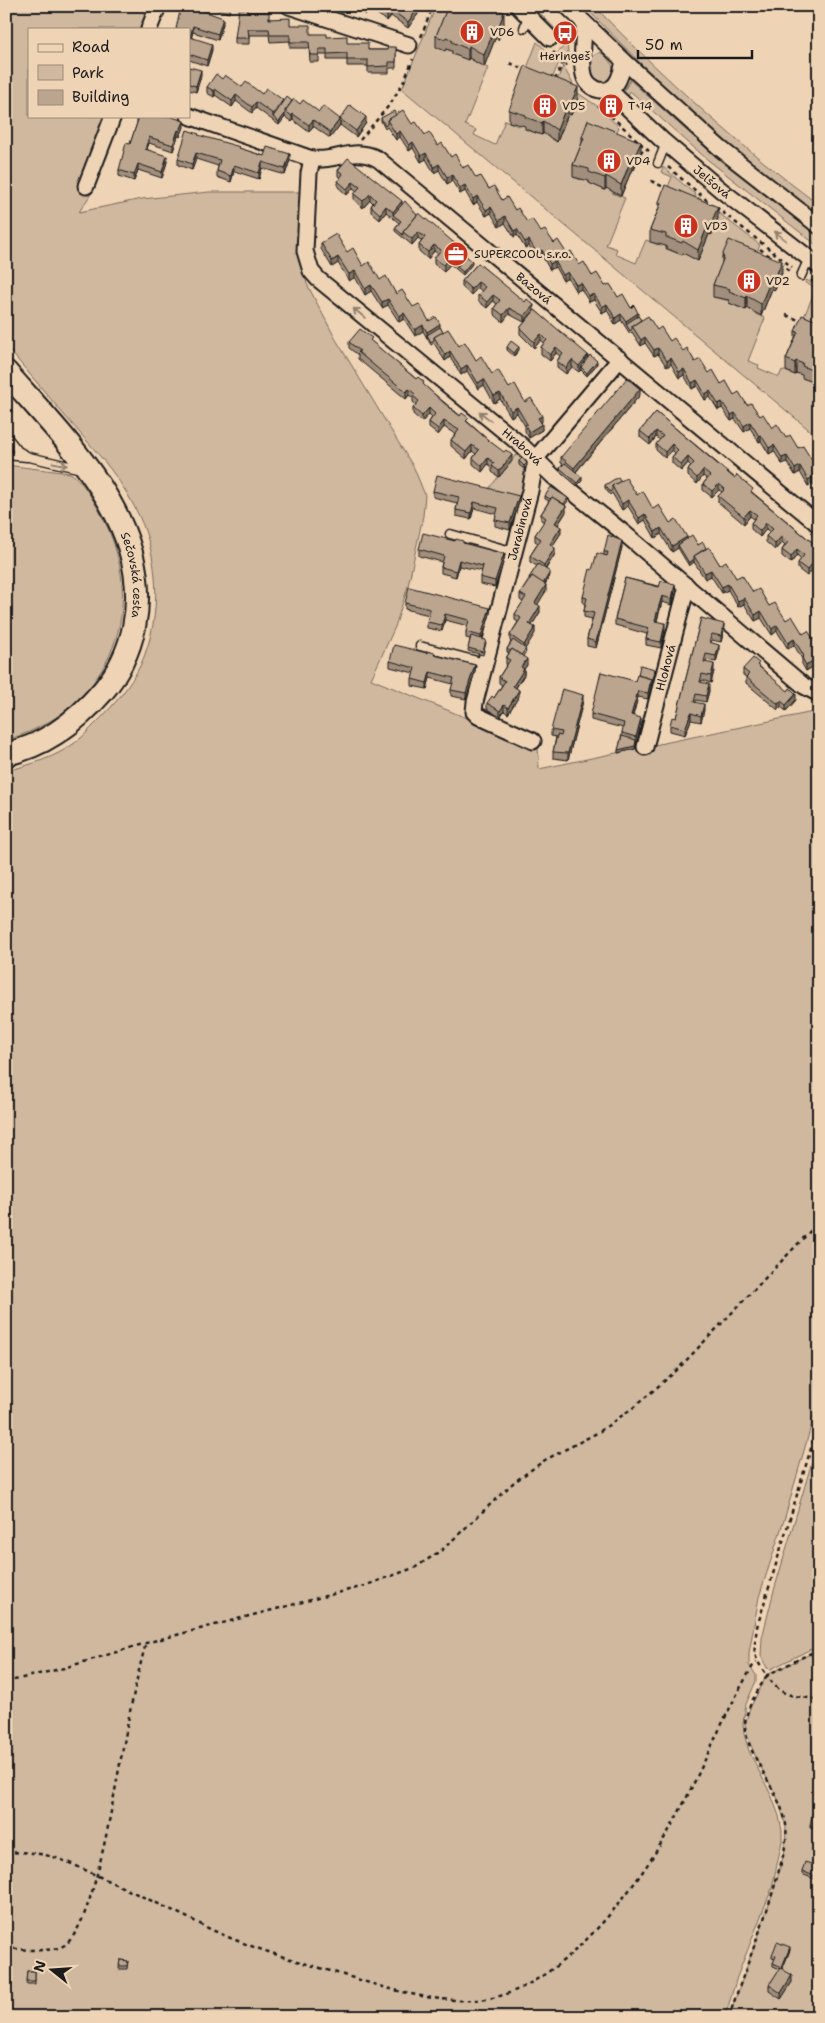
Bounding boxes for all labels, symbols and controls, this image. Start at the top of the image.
building icon: VD6 [459,19,485,45]
bus stop icon: Heringeš [552,20,578,46]
place label: VD6 [490,24,514,40]
legend [28,28,190,118]
scale bar [638,28,751,60]
text: 50 m [645,35,683,55]
text: Road [72,37,110,57]
place label: Heringeš [540,48,590,64]
text: Park [72,63,104,83]
text: Building [72,87,129,107]
building icon: VD5 [532,93,558,119]
building icon: T 14 [598,93,624,119]
place label: VD5 [562,98,585,114]
place label: T 14 [628,98,652,114]
building icon: VD4 [596,148,622,174]
place label: VD4 [626,153,650,169]
street label: Jelšová [690,162,734,203]
building icon: VD3 [673,213,699,239]
place label: VD3 [704,218,728,234]
one-way arrow [774,230,787,241]
office icon: SUPERCOOL s.r.o. [443,241,469,267]
place label: SUPERCOOL s.r.o. [474,246,571,262]
building icon: VD2 [736,268,762,294]
street label: Bazová [512,269,555,308]
place label: VD2 [766,273,790,289]
one-way arrow [353,307,366,318]
one-way arrow [479,410,492,421]
street label: Hrabová [498,425,546,469]
one-way arrow [52,460,68,469]
street label: Jarabinová [504,495,536,562]
street label: Sečovská cesta [117,530,145,619]
street label: Hlohová [652,642,680,693]
north arrow [28,1946,78,1996]
text: N [29,1958,50,1974]

